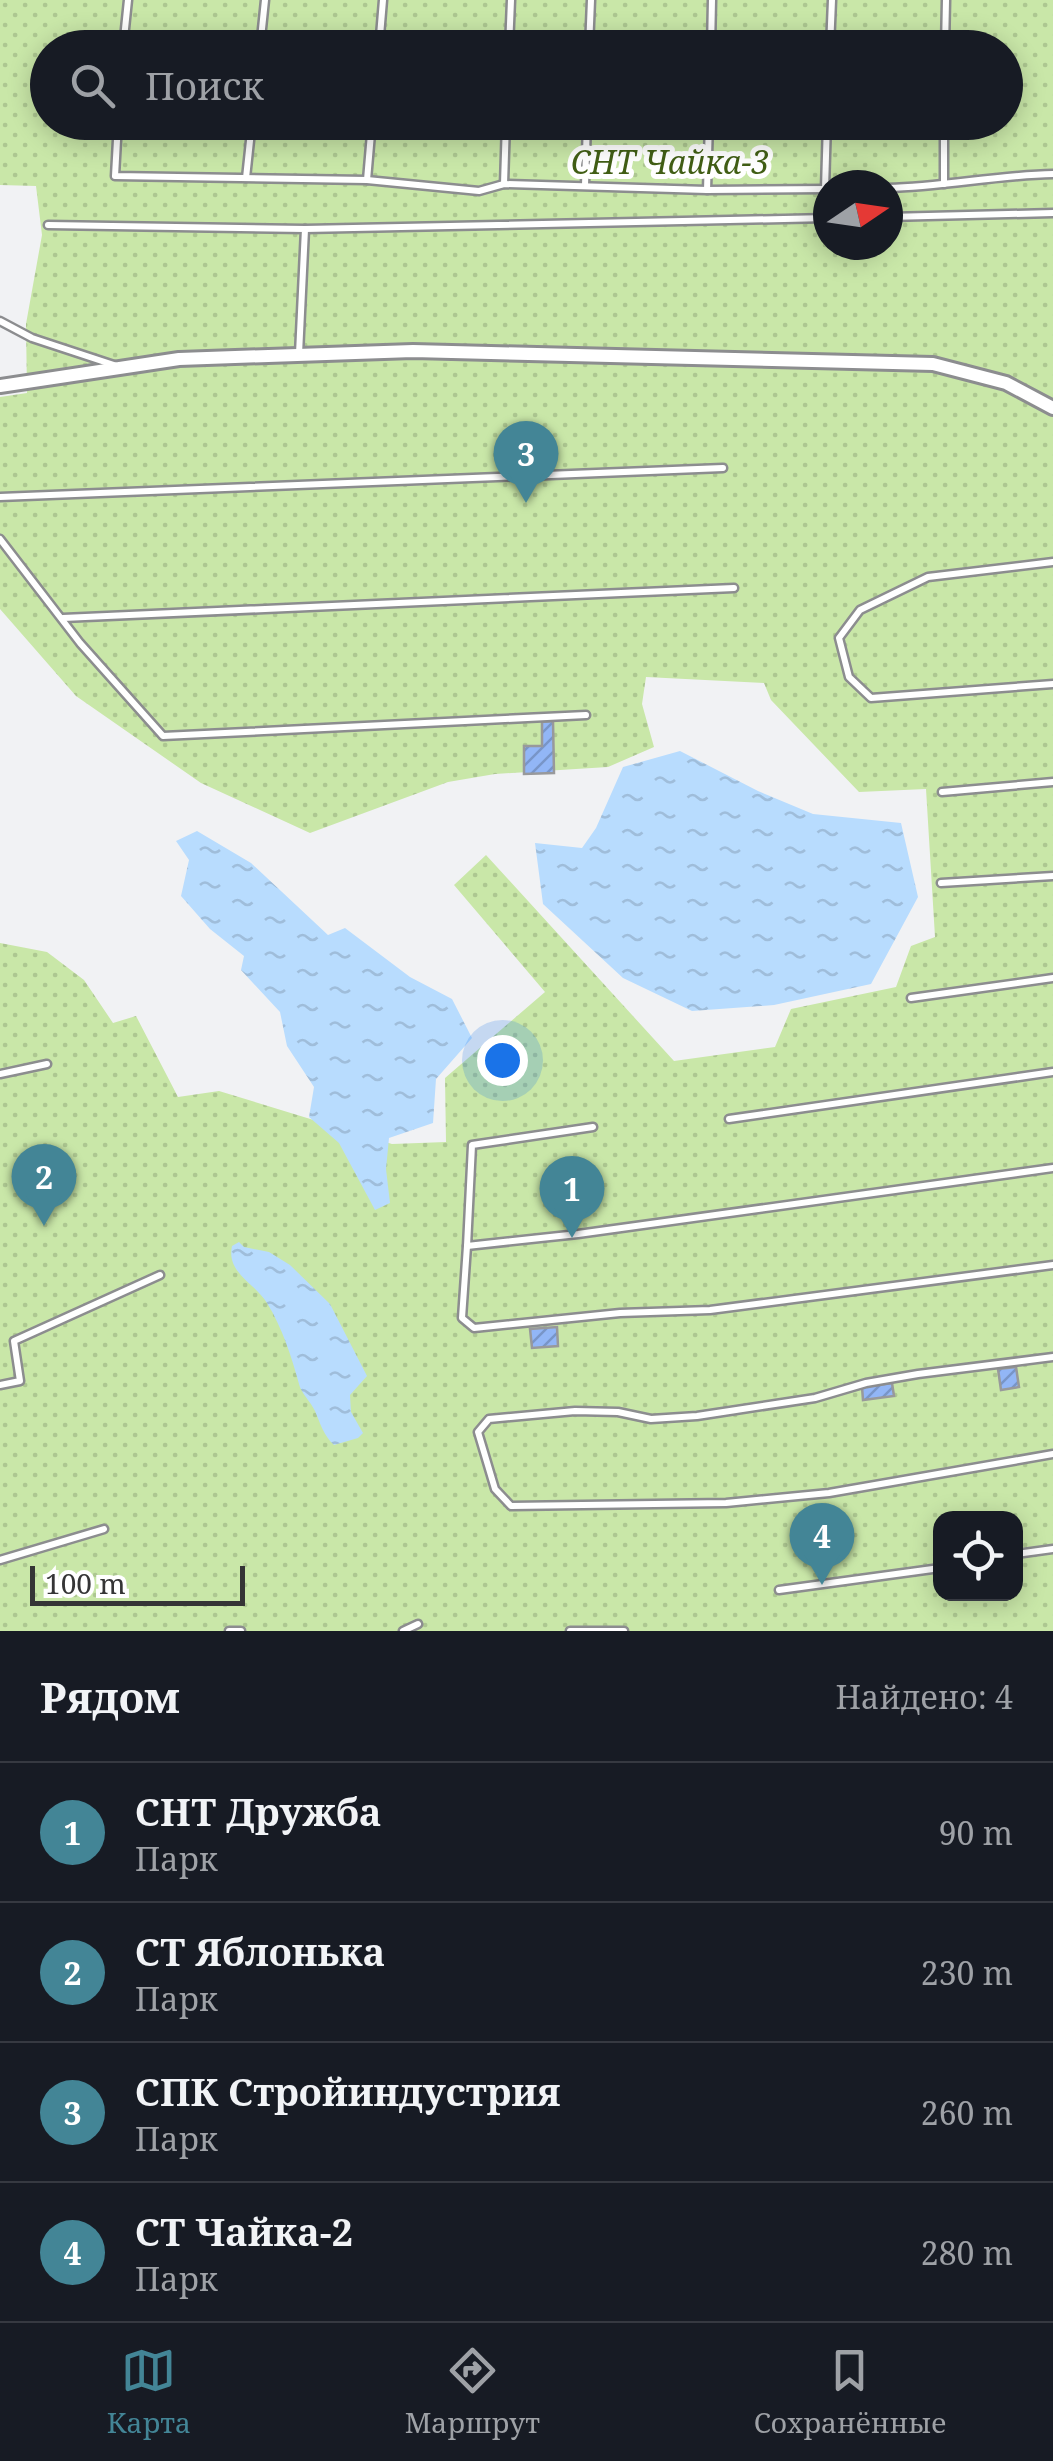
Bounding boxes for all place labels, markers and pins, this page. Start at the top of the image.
pin: 3 [494,420,558,503]
pin: 2 [12,1144,76,1226]
pin: 1 [540,1156,604,1238]
pin: 4 [790,1502,854,1585]

